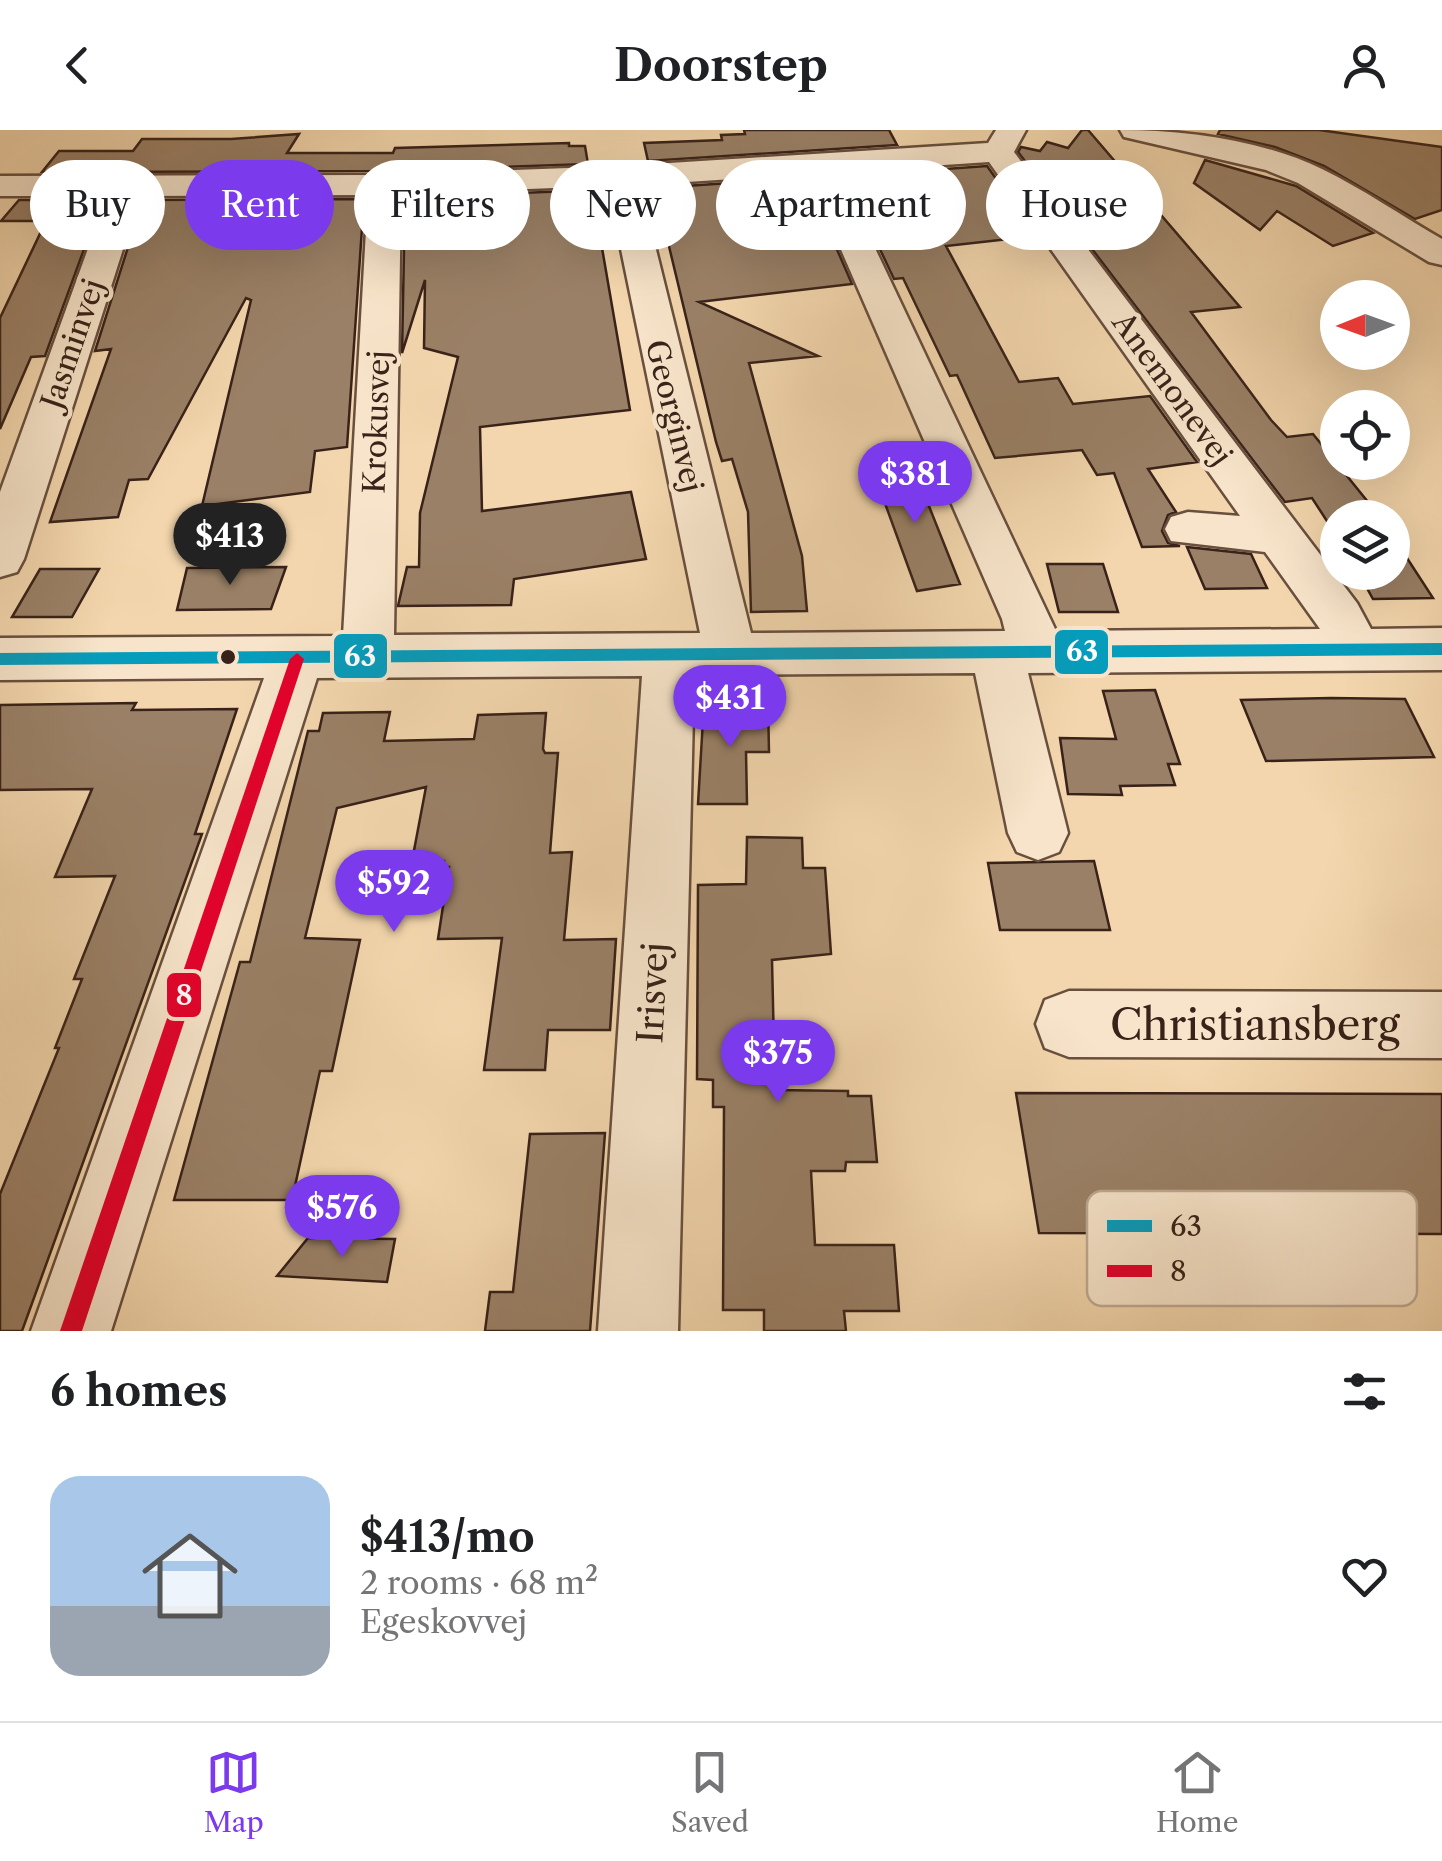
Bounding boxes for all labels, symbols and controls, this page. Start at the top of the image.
text: Doorstep [614,37,828,93]
icon: back [50,38,105,93]
icon: person [1337,38,1392,93]
chip: Buy [30,160,165,250]
chip: Rent [185,160,334,250]
chip: Filters [354,160,530,250]
chip: New [550,160,696,250]
chip: Apartment [716,160,966,250]
chip: House [986,160,1163,250]
street label: Jasminvej [32,274,112,417]
north arrow [1320,280,1410,370]
map controls [1320,280,1410,590]
street label: Anemonevej [1104,304,1240,472]
street label: Georginvej [638,336,711,496]
street label: Krokusvej [356,350,397,494]
button: locate [1320,390,1410,480]
pin: $381 [856,441,974,526]
text: $381 [880,454,950,493]
button: layers [1320,500,1410,590]
pin: $413 [171,503,289,588]
text: $413 [195,516,265,555]
line badge: 63 [1053,628,1110,676]
line badge: 63 [332,632,389,680]
text: 63 [1066,634,1098,668]
text: 63 [344,639,376,673]
unlabelled marker [218,647,238,667]
pin: $431 [671,665,789,750]
text: $431 [695,678,765,717]
pin: $592 [335,850,453,935]
text: $592 [357,863,431,902]
street label: Irisvej [628,941,677,1045]
line badge: 8 [165,971,203,1019]
text: 8 [175,978,193,1012]
street label: Christiansberg [1110,999,1401,1051]
pin: $375 [719,1020,837,1105]
text: $375 [743,1033,813,1072]
pin: $576 [283,1175,401,1260]
text: $576 [307,1188,377,1227]
legend [1087,1191,1417,1306]
text: 63 [1170,1209,1202,1243]
text: 8 [1170,1254,1187,1288]
icon: filters [1337,1364,1392,1419]
text: 6 homes [50,1365,228,1417]
text: $413/mo [360,1511,535,1563]
icon: home [130,1516,250,1636]
icon: heart [1337,1549,1392,1604]
text: 2 rooms · 68 m² [360,1563,598,1602]
text: Egeskovvej [360,1602,527,1641]
tab: Map [204,1745,264,1839]
tab: Saved [671,1745,749,1839]
tab: Home [1156,1745,1238,1839]

